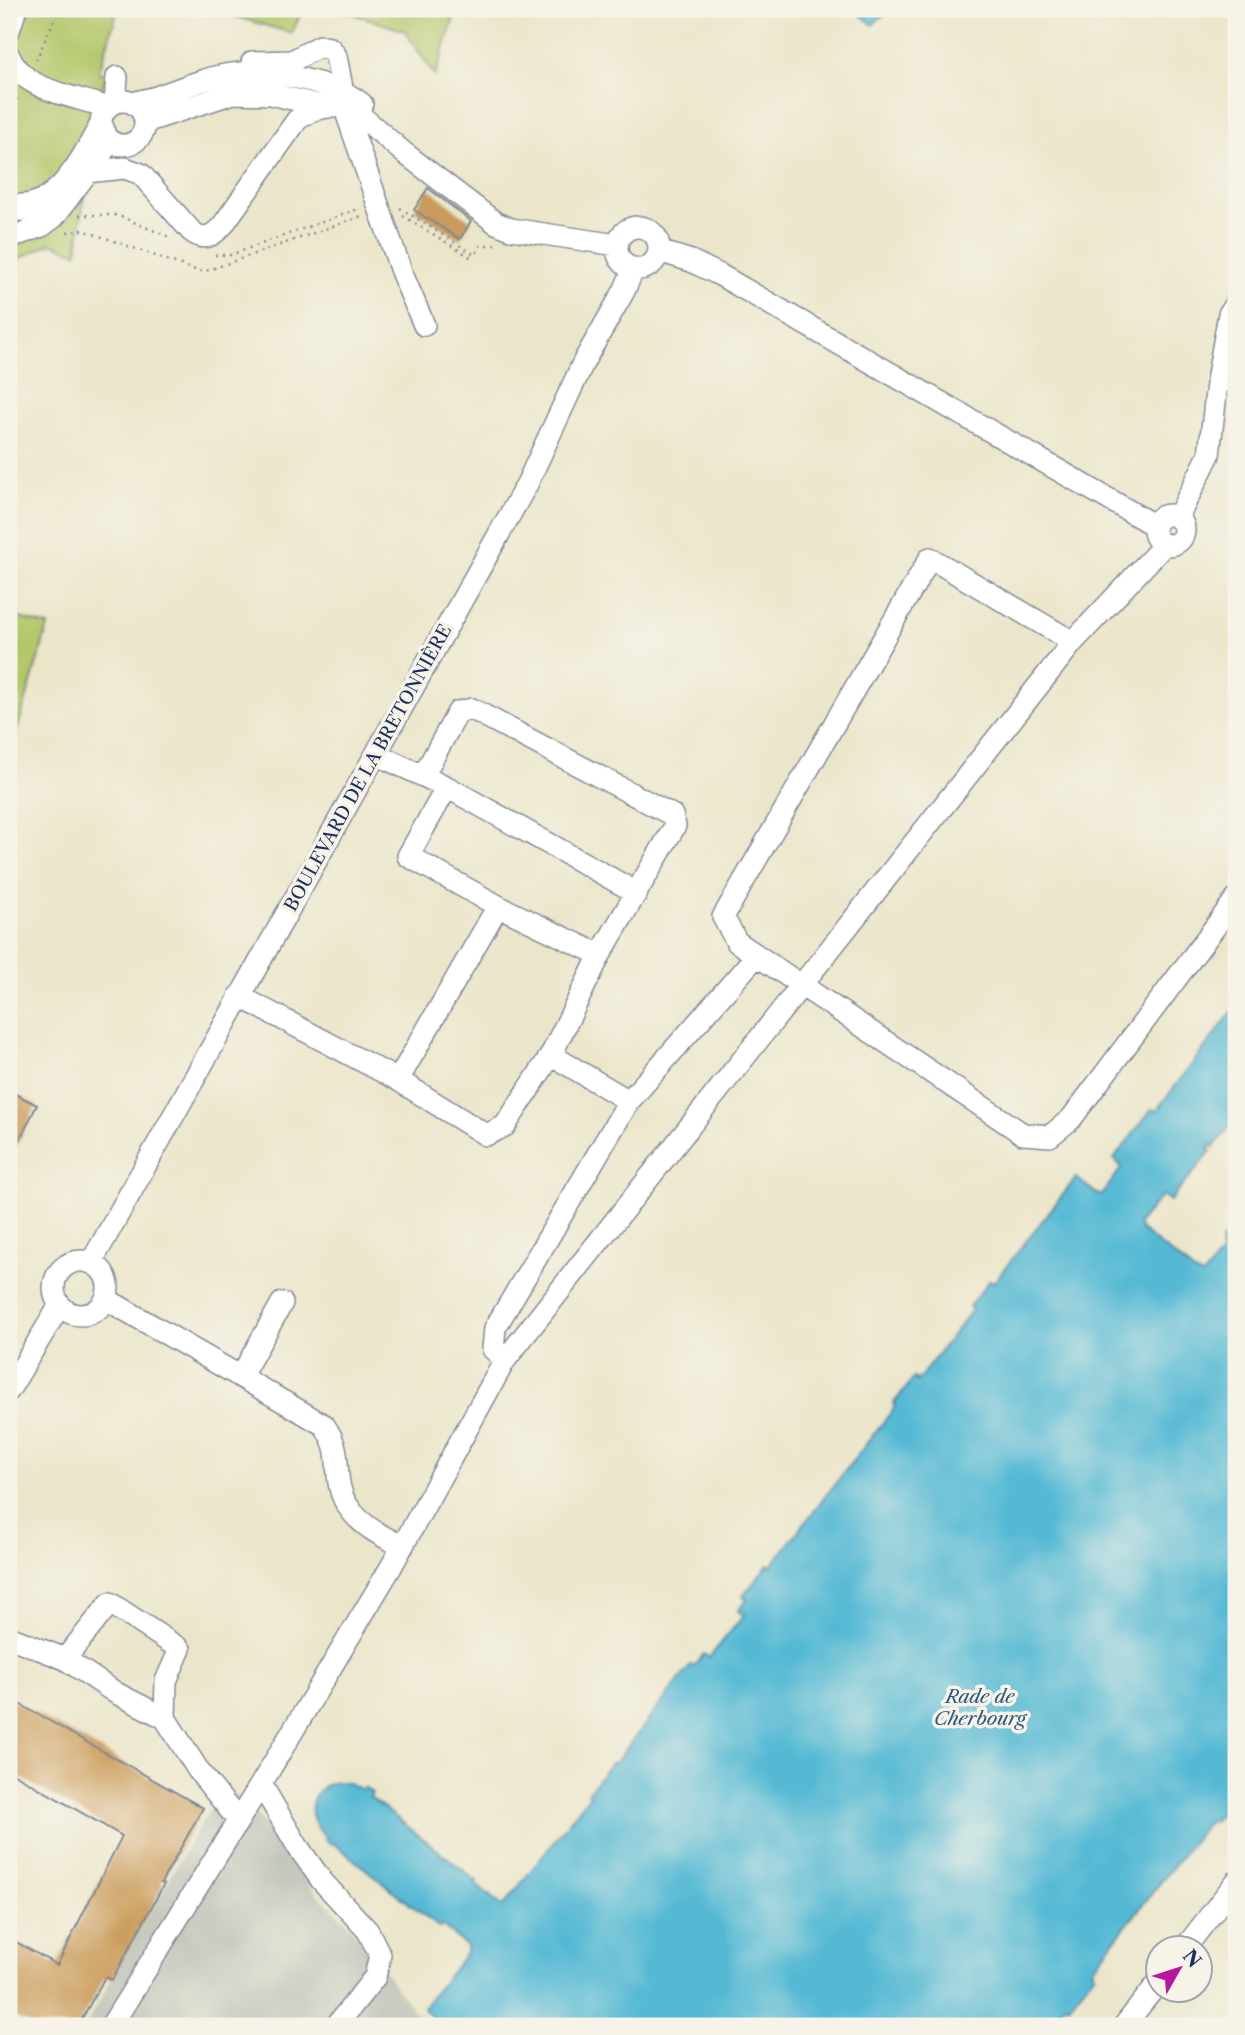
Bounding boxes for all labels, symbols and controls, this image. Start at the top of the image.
street label: BOULEVARD DE LA BRETONNIÈRE [279,620,456,915]
water label: Rade de Cherbourg [934,1685,1028,1730]
north arrow [1144,1934,1214,2004]
text: N [1178,1945,1206,1972]

